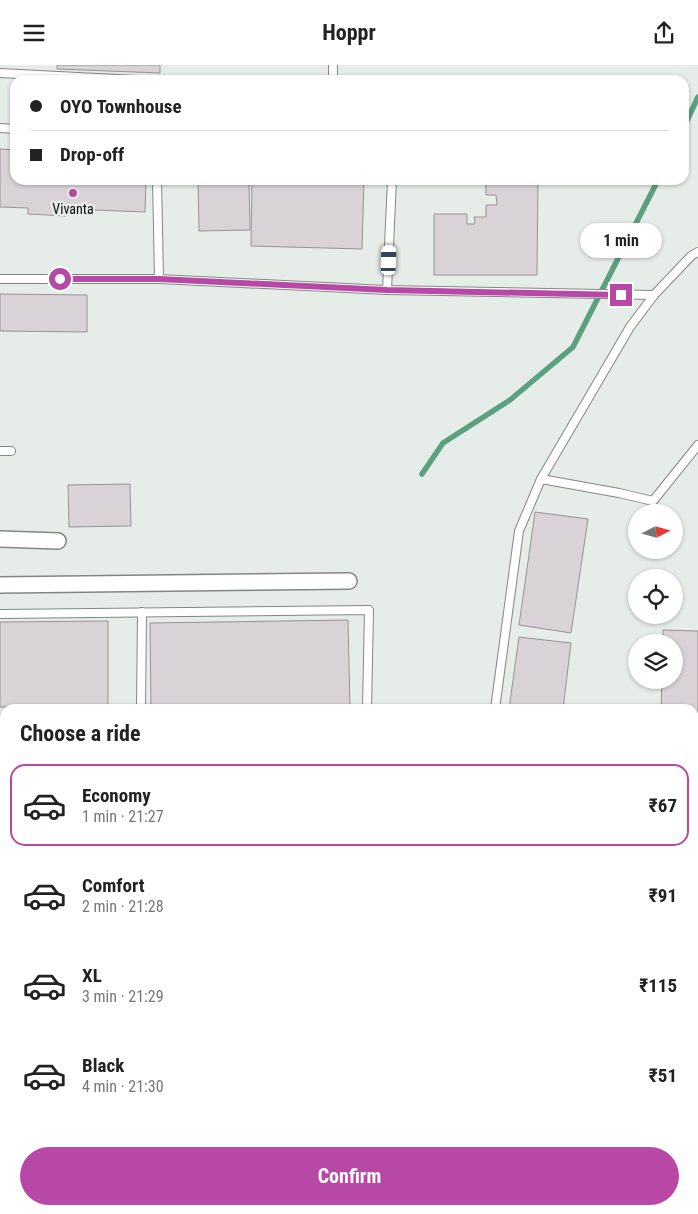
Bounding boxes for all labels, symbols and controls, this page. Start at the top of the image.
icon: menu [20,19,48,47]
icon: share [650,19,678,47]
text: Hoppr [322,20,376,45]
text: OYO Townhouse [60,95,182,118]
text: Drop-off [60,143,124,166]
marker: Vivanta [67,187,79,199]
place label: Vivanta [52,201,94,217]
callout: 1 min [580,223,662,257]
text: 1 min [603,231,639,250]
car [380,245,397,275]
route start [49,268,71,290]
route end [610,284,632,306]
north arrow [628,504,682,559]
map controls [628,504,683,689]
button: locate [628,569,683,624]
button: layers [628,634,683,689]
text: Choose a ride [20,721,141,746]
icon: car [22,783,67,828]
text: Economy [82,784,151,807]
text: ₹67 [649,794,677,817]
text: 1 min · 21:27 [82,807,164,826]
icon: car [22,873,67,918]
text: Comfort [82,874,145,897]
text: ₹91 [649,884,677,907]
text: 2 min · 21:28 [82,897,164,916]
icon: car [22,963,67,1008]
text: XL [82,964,102,987]
text: ₹115 [639,974,677,997]
text: 3 min · 21:29 [82,987,164,1006]
icon: car [22,1053,67,1098]
text: Black [82,1054,124,1077]
text: ₹51 [649,1064,677,1087]
text: 4 min · 21:30 [82,1077,164,1096]
button: Confirm [20,1147,679,1205]

